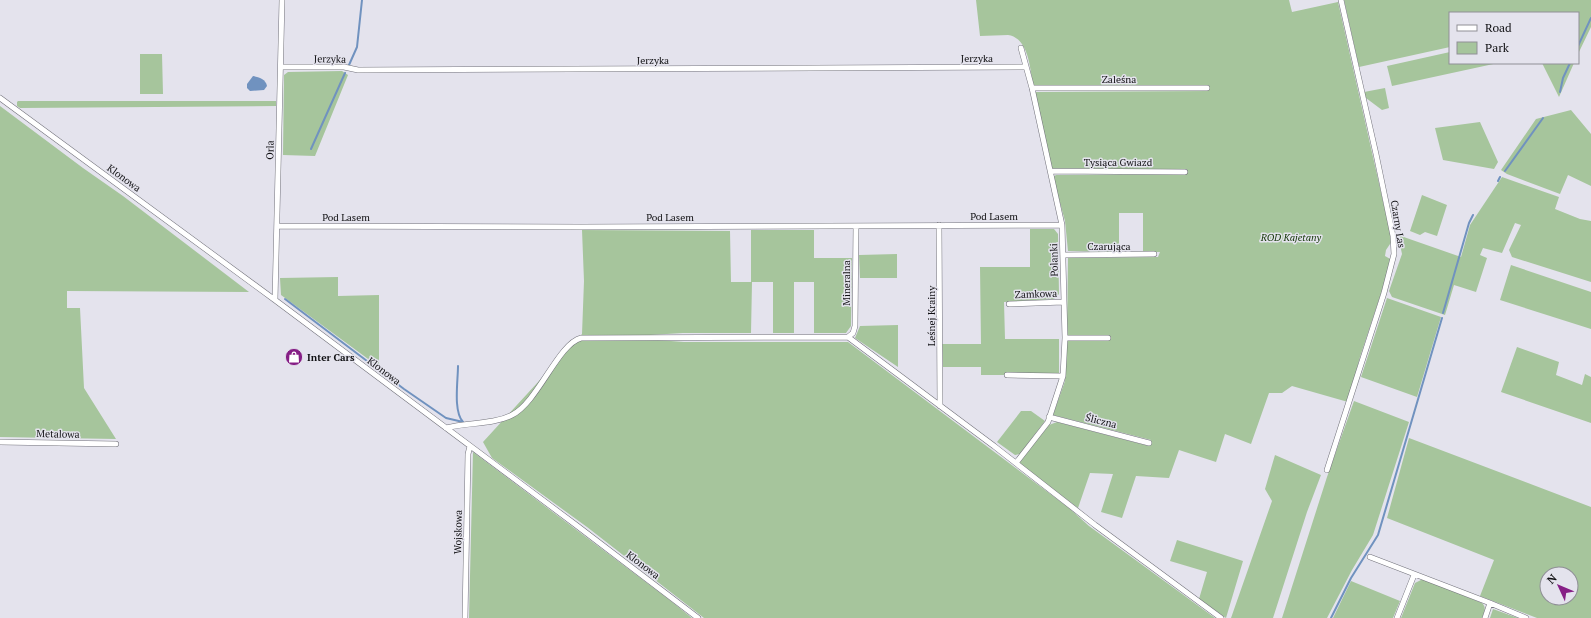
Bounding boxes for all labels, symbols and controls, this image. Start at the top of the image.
legend [1449,12,1579,64]
text: Road [1485,20,1512,35]
text: Park [1485,40,1510,55]
street label: Jerzyka [314,52,346,66]
street label: Jerzyka [961,52,993,65]
street label: Jerzyka [637,54,669,67]
street label: Zaleśna [1102,73,1136,86]
street label: Orla [263,140,277,160]
street label: Tysiąca Gwiazd [1084,156,1153,169]
street label: Klonowa [105,161,143,195]
street label: Czarny Las [1388,199,1408,249]
street label: Pod Lasem [970,210,1018,223]
street label: Pod Lasem [322,211,370,224]
street label: Pod Lasem [646,211,694,224]
park label: ROD Kajetany [1260,231,1322,244]
street label: Czarująca [1087,240,1131,253]
street label: Polanki [1047,243,1061,277]
street label: Mineralna [840,260,853,306]
street label: Leśnej Krainy [925,285,938,346]
street label: Zamkowa [1015,287,1057,301]
shop icon: Inter Cars [284,347,304,367]
place label: Inter Cars [307,351,355,364]
street label: Klonowa [365,354,403,388]
street label: Śliczna [1084,411,1118,431]
street label: Metalowa [36,427,80,441]
street label: Wojskowa [451,510,465,554]
street label: Klonowa [624,548,662,582]
north arrow [1539,566,1579,606]
text: N [1544,571,1560,587]

